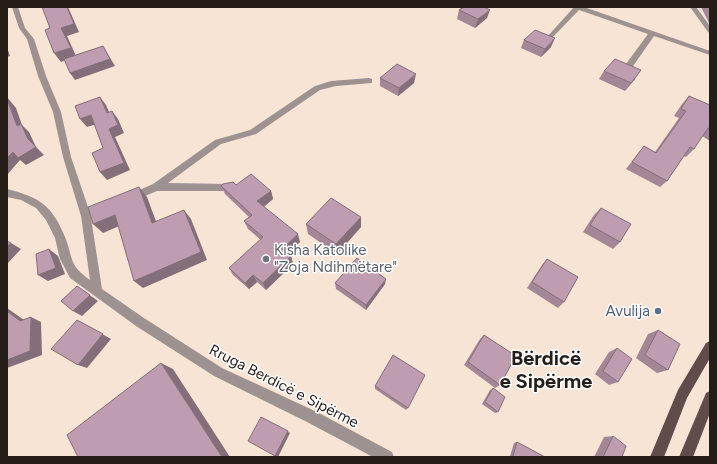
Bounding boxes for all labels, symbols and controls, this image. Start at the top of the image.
place label: Kisha Katolike "Zoja Ndihmëtare" [274,241,397,276]
marker: Kisha Katolike "Zoja Ndihmëtare" [261,254,271,264]
place label: Avulija [605,302,650,320]
marker: Avulija [653,306,663,316]
street label: Rruga Berdicë e Sipërme [206,340,362,432]
district label: Bërdicë e Sipërme [500,346,592,393]

